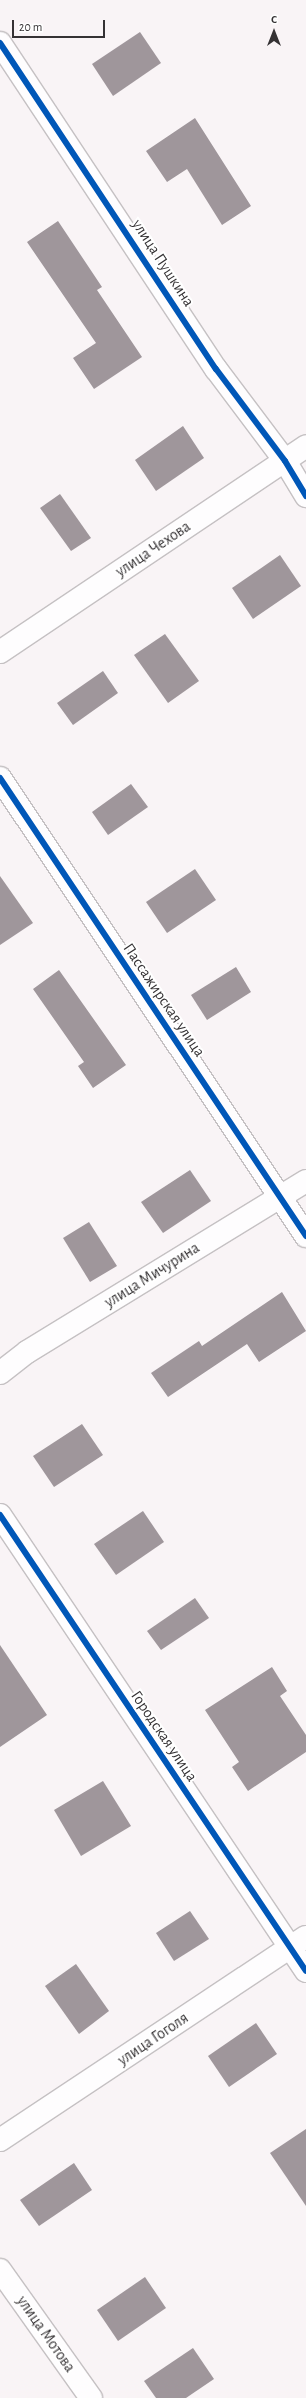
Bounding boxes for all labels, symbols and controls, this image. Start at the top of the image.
scale bar [14,12,107,38]
north arrow [254,12,294,52]
text: С [271,14,277,25]
text: 20 m [19,21,42,33]
street label: улица Пушкина [128,216,198,310]
street label: улица Чехова [112,517,194,581]
street label: Пассажирская улица [119,939,209,1061]
street label: улица Мичурина [101,1238,203,1312]
street label: Городская улица [127,1687,201,1785]
street label: улица Гоголя [114,2008,192,2070]
street label: улица Мотова [13,2292,79,2376]

